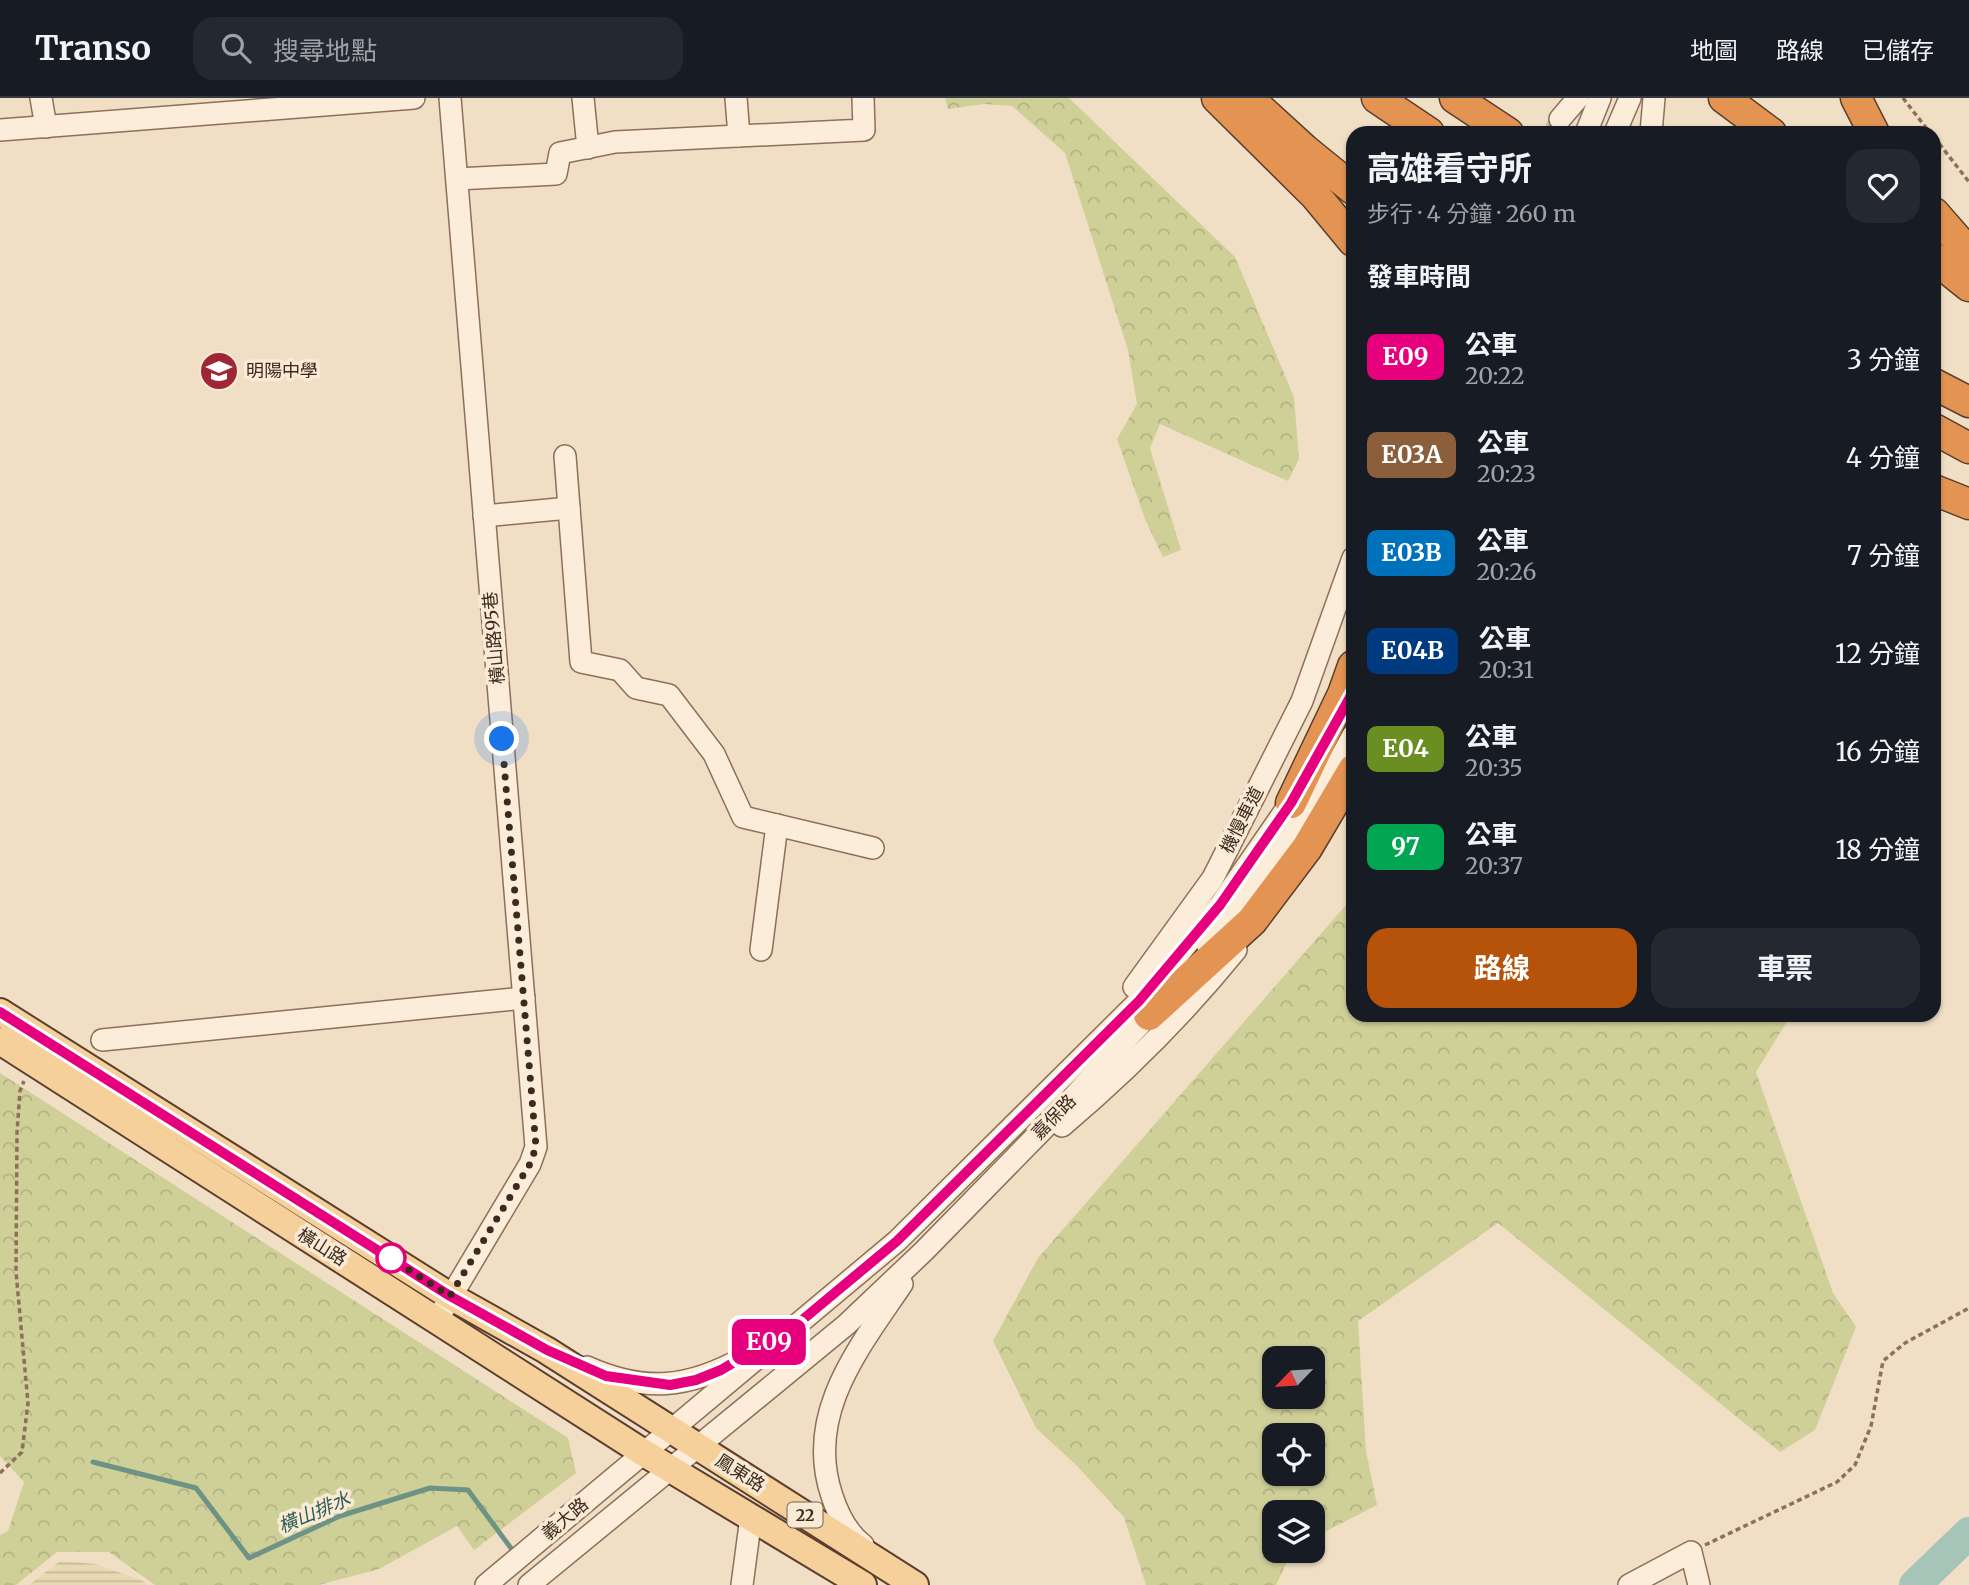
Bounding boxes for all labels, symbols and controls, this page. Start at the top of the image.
search box [193,17,683,80]
text: Transo [35,28,151,69]
icon: search [217,29,255,67]
text: 搜尋地點 [273,34,377,67]
text: 地圖 [1690,35,1738,66]
text: 路線 [1776,35,1824,66]
text: 已儲存 [1862,35,1934,66]
text: 高雄看守所 [1367,148,1532,189]
button: heart [1846,149,1920,223]
text: 步行 · 4 分鐘 · 260 m [1367,199,1576,228]
text: 發車時間 [1367,260,1471,293]
text: 公車 [1465,328,1517,361]
text: E09 [1382,341,1429,372]
text: 3 分鐘 [1847,343,1920,376]
school or university icon: 明陽中學 [198,350,240,392]
place label: 明陽中學 [246,359,318,382]
text: 20:22 [1465,361,1525,390]
text: 公車 [1477,426,1529,459]
text: E03A [1381,439,1442,470]
text: 4 分鐘 [1846,441,1920,474]
text: 20:23 [1477,459,1536,488]
text: 公車 [1476,524,1528,557]
text: E03B [1381,537,1441,568]
text: 7 分鐘 [1847,539,1920,572]
text: 20:26 [1476,557,1536,586]
street label: 橫山路95巷 [478,591,509,685]
text: 公車 [1479,622,1531,655]
text: E04B [1381,635,1444,666]
text: 12 分鐘 [1835,637,1920,670]
text: 20:31 [1479,655,1534,684]
text: 公車 [1465,720,1517,753]
your location [484,721,519,756]
text: E04 [1382,733,1429,764]
text: 16 分鐘 [1835,735,1920,768]
text: 20:35 [1465,753,1523,782]
street label: 機慢車道 [1215,782,1268,857]
text: 公車 [1465,818,1517,851]
text: 97 [1391,831,1420,862]
text: 18 分鐘 [1835,833,1920,866]
text: 20:37 [1465,851,1523,880]
button: 路線 [1367,928,1637,1008]
button: 車票 [1651,928,1920,1008]
street label: 嘉保路 [1027,1089,1081,1144]
street label: 橫山路 [293,1223,351,1271]
unlabelled marker [376,1243,406,1273]
line badge: E09 [729,1319,809,1365]
text: E09 [746,1326,792,1357]
north arrow [1262,1346,1325,1409]
map controls [1262,1346,1325,1563]
button: locate [1262,1423,1325,1486]
street label: 鳳東路 [711,1449,769,1497]
water label: 橫山排水 [274,1486,355,1538]
street label: 義大路 [537,1492,593,1545]
button: layers [1262,1500,1325,1563]
road number: 22 [788,1502,822,1527]

